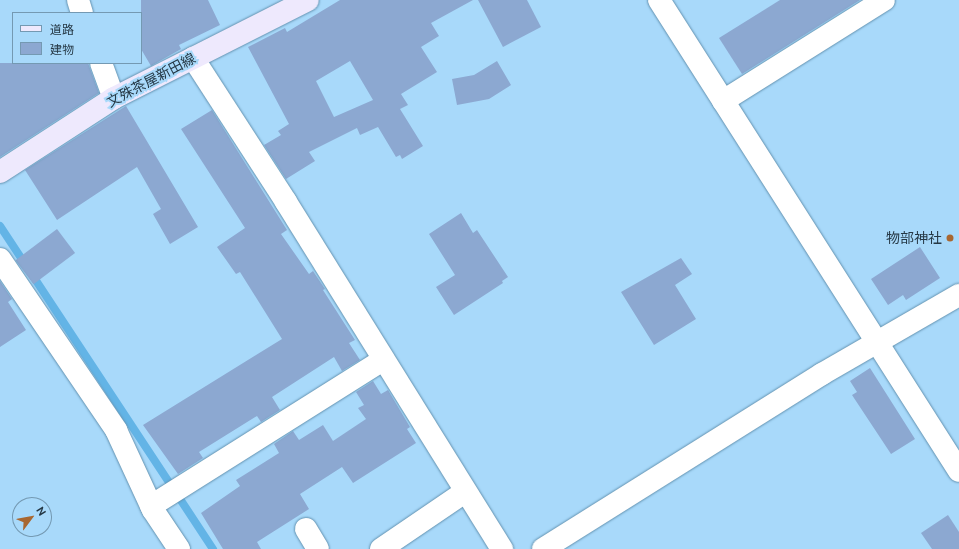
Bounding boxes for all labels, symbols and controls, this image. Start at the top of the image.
legend [12,12,142,64]
text: 道路 [50,23,74,36]
text: 建物 [50,43,74,56]
street label: 文殊茶屋新田線 [104,50,198,110]
place label: 物部神社 [886,230,942,246]
marker: 物部神社 [945,233,955,243]
north arrow [12,497,52,537]
text: N [34,505,49,518]

